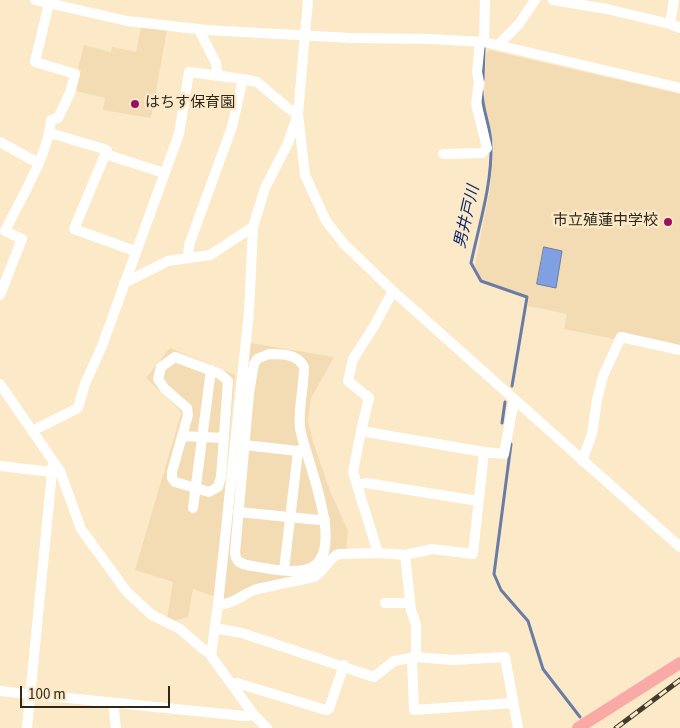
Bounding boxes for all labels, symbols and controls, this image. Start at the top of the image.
place label: はちす保育園 [145,95,235,113]
marker: はちす保育園 [129,98,141,110]
water label: 男井戸川 [451,184,485,250]
place label: 市立殖蓮中学校 [553,213,658,231]
marker: 市立殖蓮中学校 [662,216,674,228]
scale bar [22,676,172,708]
text: 100 m [28,684,66,705]

